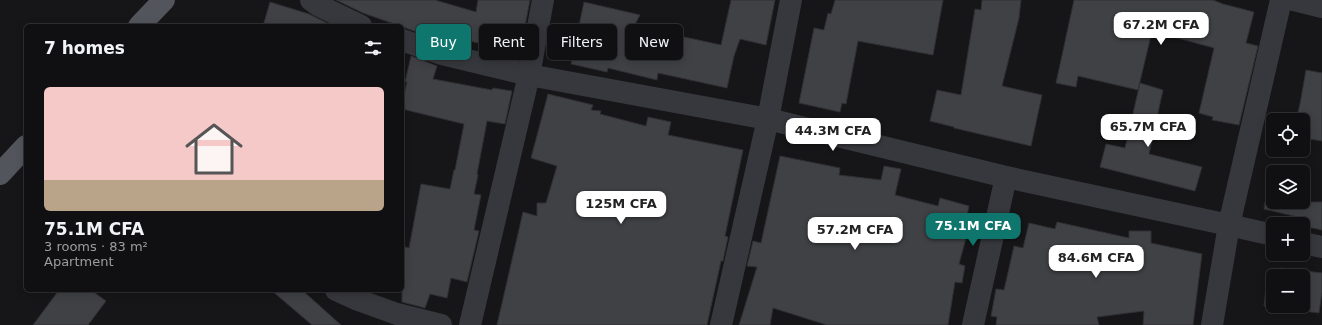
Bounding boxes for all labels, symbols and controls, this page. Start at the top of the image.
pin: 67.2M CFA [1115,12,1207,46]
text: 67.2M CFA [1123,17,1199,32]
chip: Buy [416,24,471,60]
chip: Rent [479,24,539,60]
chip: Filters [547,24,617,60]
chip: New [625,24,683,60]
icon: filters [362,37,384,59]
text: 7 homes [44,38,125,58]
icon: home [178,113,250,185]
map controls [1266,113,1310,313]
button: locate [1266,113,1310,157]
pin: 65.7M CFA [1102,114,1194,148]
pin: 44.3M CFA [787,118,879,152]
text: 65.7M CFA [1110,119,1186,134]
text: 44.3M CFA [795,123,871,138]
button: layers [1266,165,1310,209]
pin: 125M CFA [580,191,662,225]
text: 125M CFA [585,196,657,211]
pin: 75.1M CFA [927,213,1019,247]
pin: 57.2M CFA [809,217,901,251]
button: + [1266,217,1310,261]
text: 75.1M CFA [935,218,1011,233]
text: 75.1M CFA [44,219,144,239]
text: 57.2M CFA [817,222,893,237]
text: 3 rooms · 83 m² [44,239,148,254]
pin: 84.6M CFA [1050,245,1142,279]
text: 84.6M CFA [1058,250,1134,265]
text: Apartment [44,254,114,269]
button: − [1266,269,1310,313]

